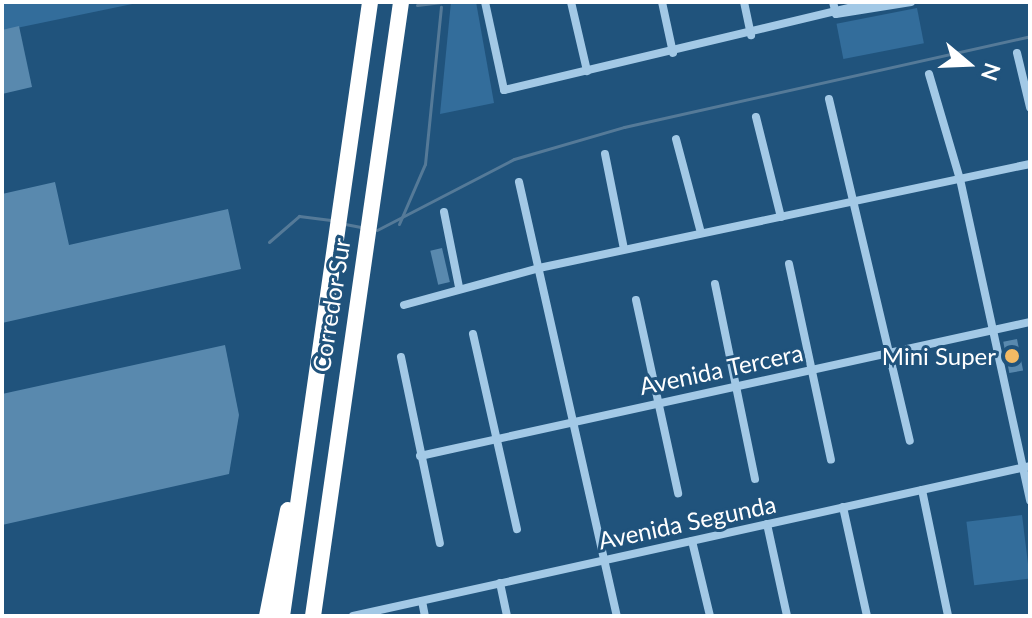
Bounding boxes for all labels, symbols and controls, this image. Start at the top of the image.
north arrow [928,24,1008,104]
text: N [976,60,1007,84]
street label: Corredor Sur [306,236,356,374]
street label: Avenida Tercera [636,338,806,400]
place label: Mini Super [882,342,996,370]
marker: Mini Super [1003,347,1021,365]
street label: Avenida Segunda [596,489,778,555]

